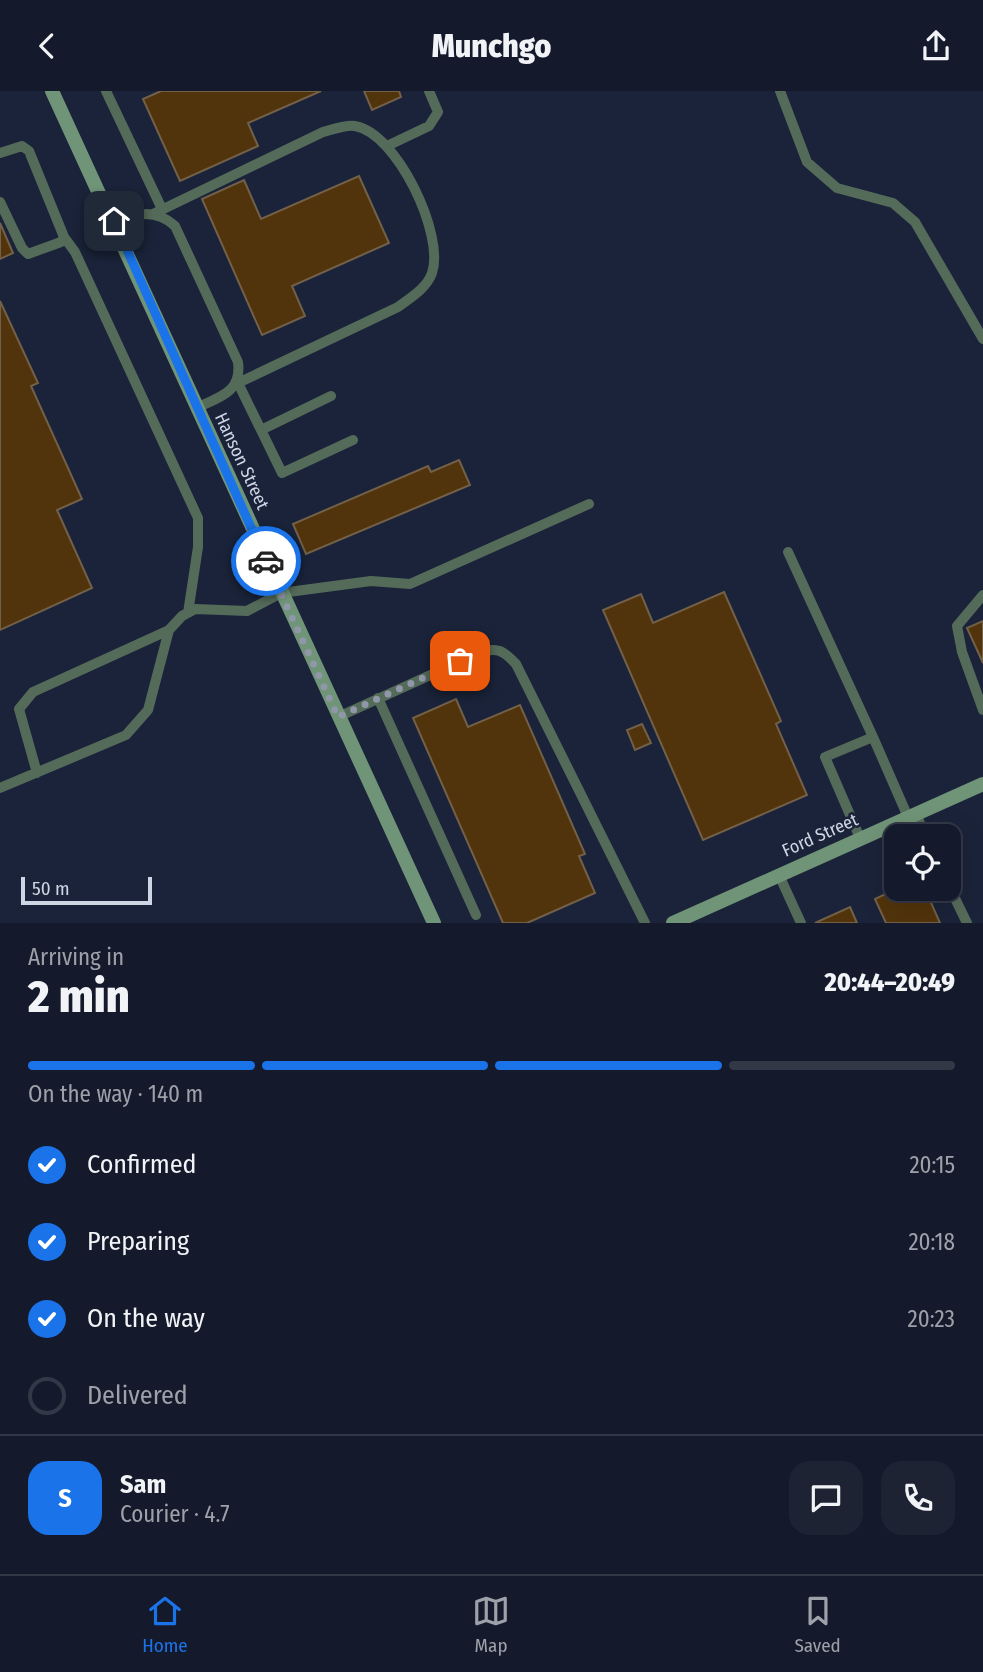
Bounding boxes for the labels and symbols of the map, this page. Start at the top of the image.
pin [84,191,144,251]
street label: Hanson Street [210,409,274,513]
courier [231,526,301,596]
pin [430,631,490,691]
street label: Ford Street [779,809,861,861]
scale bar [21,874,152,906]

